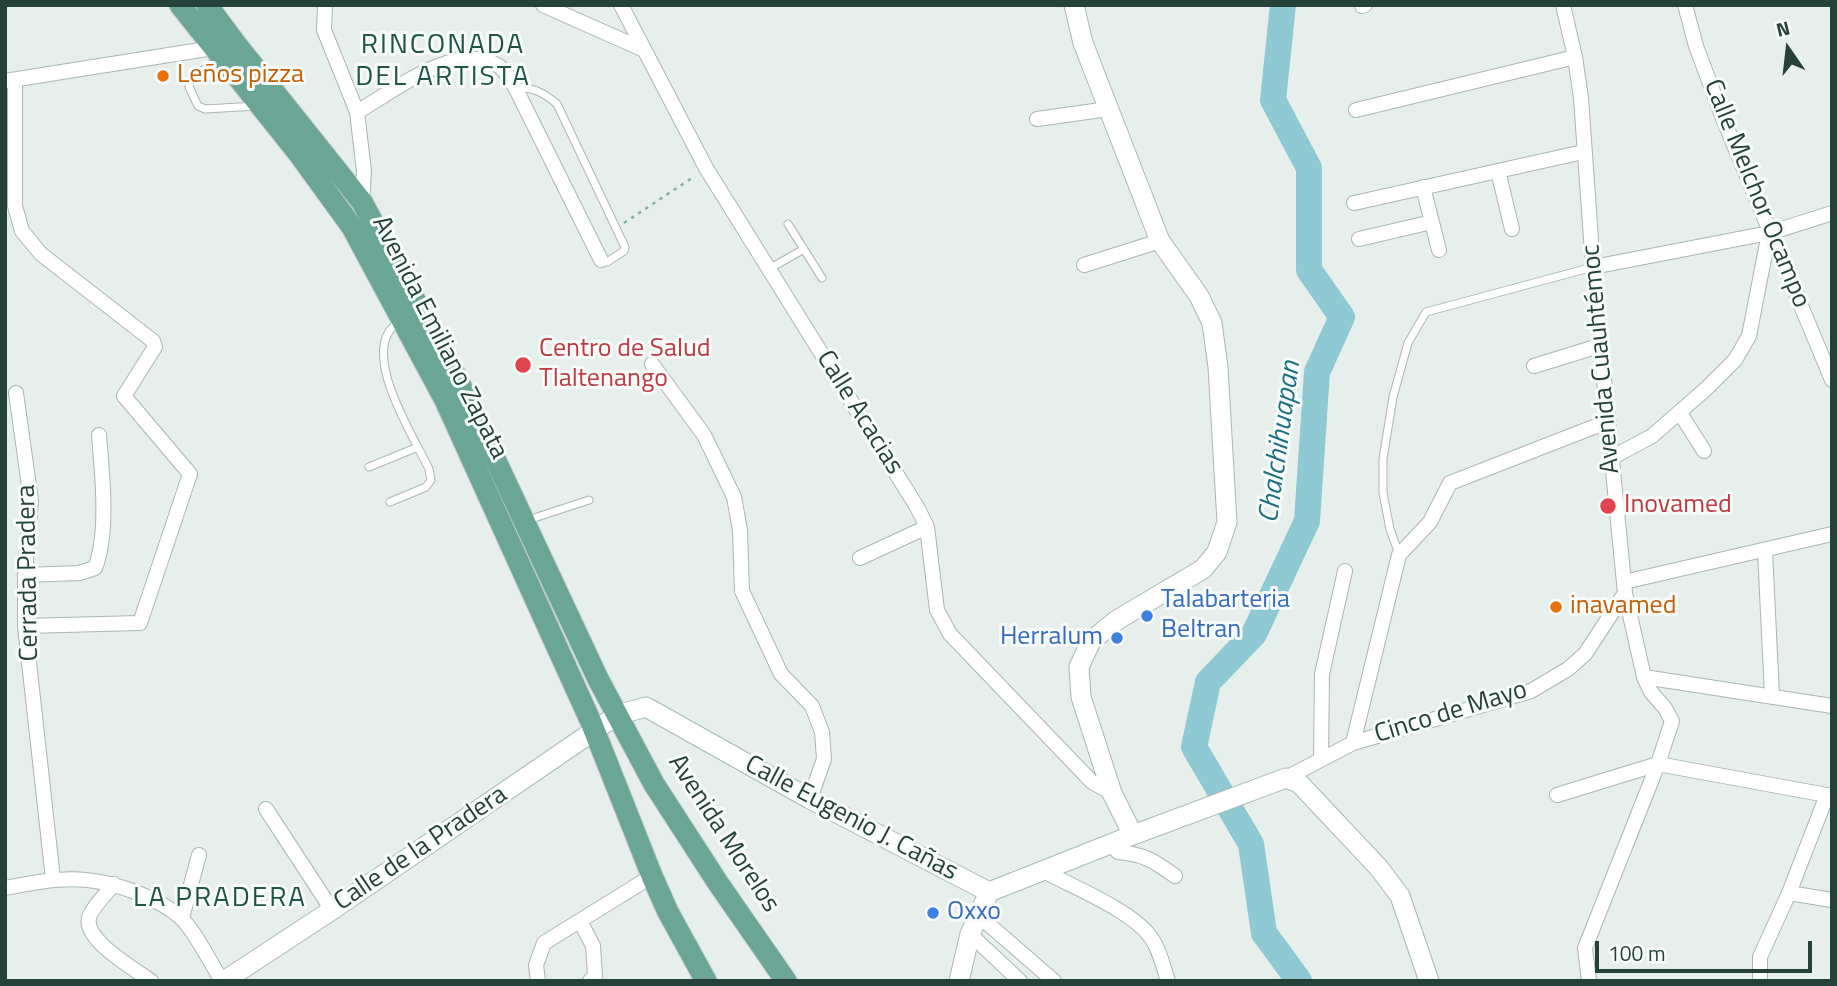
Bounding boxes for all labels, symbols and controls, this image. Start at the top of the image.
text: N [1773,12,1793,44]
north arrow [1753,14,1823,84]
district label: RINCONADA DEL ARTISTA [357,29,529,95]
place label: Leños pizza [177,60,304,92]
marker: Leños pizza [155,68,171,84]
street label: Calle Melchor Ocampo [1696,75,1816,313]
street label: Avenida Emiliano Zapata [364,211,514,465]
street label: Avenida Cuauhtémoc [1576,243,1628,475]
place label: Centro de Salud Tlaltenango [539,334,710,396]
street label: Calle Acacias [809,345,909,481]
marker: Centro de Salud Tlaltenango [513,355,533,375]
water label: Chalchihuapan [1253,359,1309,525]
street label: Cerrada Pradera [12,484,46,662]
place label: Inovamed [1624,490,1732,522]
marker: Inovamed [1598,496,1618,516]
place label: Talabarteria Beltran [1161,585,1290,646]
place label: inavamed [1570,591,1676,623]
marker: inavamed [1548,599,1564,615]
marker: Talabarteria Beltran [1139,608,1155,624]
place label: Herralum [1000,622,1103,654]
marker: Herralum [1109,630,1125,646]
street label: Cinco de Mayo [1371,675,1531,751]
street label: Avenida Morelos [660,749,786,919]
street label: Calle Eugenio J. Cañas [739,750,963,888]
street label: Calle de la Pradera [329,780,513,918]
district label: LA PRADERA [134,882,306,916]
place label: Oxxo [947,897,1001,929]
marker: Oxxo [925,905,941,921]
scale bar [1599,926,1816,970]
text: 100 m [1608,937,1665,969]

